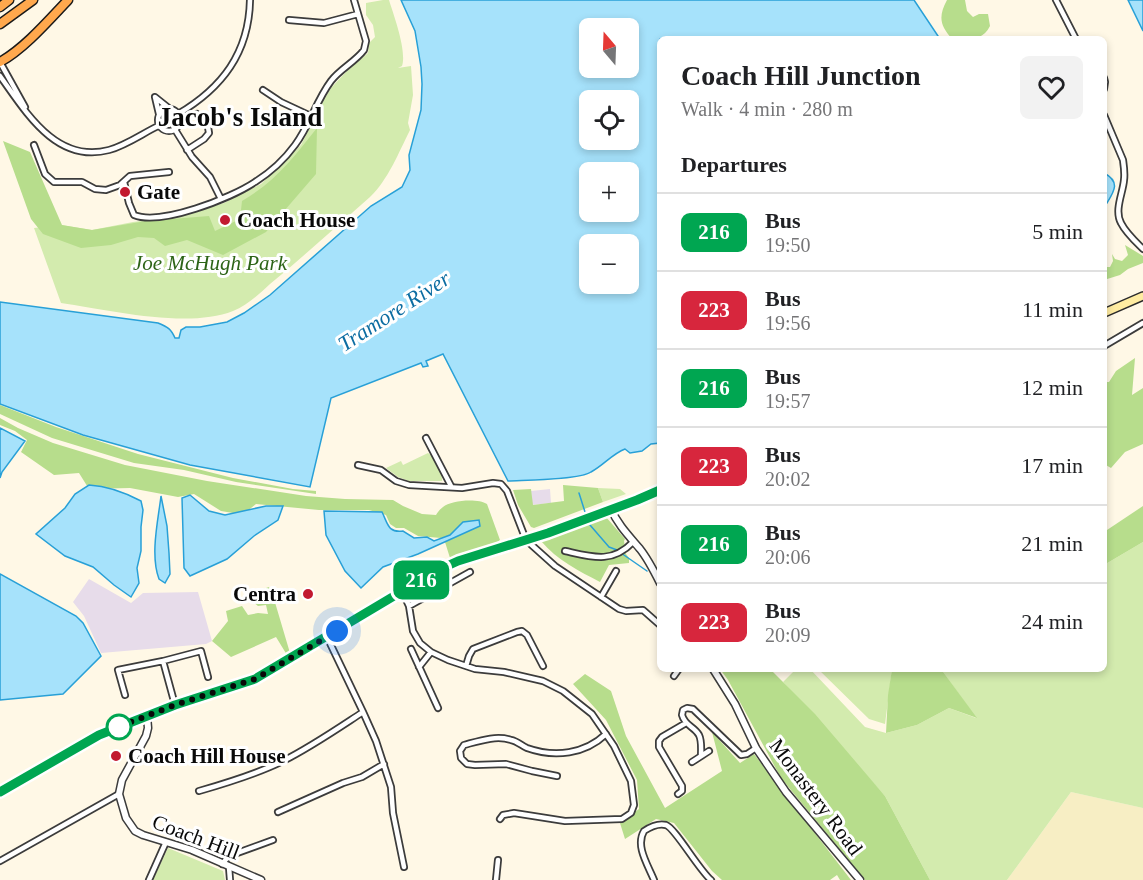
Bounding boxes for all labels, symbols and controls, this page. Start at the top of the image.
north arrow [579,18,639,78]
map controls [579,18,639,294]
button: heart [1020,56,1083,119]
text: Coach Hill Junction [681,60,921,91]
button: locate [579,90,639,150]
text: Walk · 4 min · 280 m [681,98,853,120]
district label: Jacob's Island [158,102,322,132]
text: Departures [681,152,787,177]
button: + [579,162,639,222]
place label: Gate [137,180,180,204]
marker: Gate [118,185,132,199]
place label: Coach House [237,208,355,232]
text: Bus [765,208,800,233]
marker: Coach House [218,213,232,227]
text: 5 min [1032,219,1083,244]
text: 216 [698,220,730,244]
button: − [579,234,639,294]
text: 19:50 [765,234,811,256]
park label: Joe McHugh Park [133,251,288,275]
water label: Tramore River [333,265,455,356]
text: Bus [765,286,800,311]
text: 11 min [1022,297,1083,322]
text: 223 [698,298,730,322]
text: 19:56 [765,312,811,334]
text: Bus [765,364,800,389]
text: 12 min [1021,375,1083,400]
text: 216 [698,376,730,400]
text: 19:57 [765,390,811,412]
text: Bus [765,442,800,467]
text: 17 min [1021,453,1083,478]
text: 223 [698,454,730,478]
text: 20:02 [765,468,811,490]
text: Bus [765,520,800,545]
text: 21 min [1021,531,1083,556]
text: 216 [698,532,730,556]
text: 20:06 [765,546,811,568]
line badge: 216 [386,560,456,600]
text: 216 [405,568,437,592]
place label: Centra [233,582,296,606]
marker: Centra [301,587,315,601]
text: Bus [765,598,800,623]
text: 24 min [1021,609,1083,634]
text: 223 [698,610,730,634]
your location [322,616,352,646]
text: 20:09 [765,624,811,646]
unlabelled marker [106,714,132,740]
street label: Monastery Road [764,734,868,860]
place label: Coach Hill House [128,744,286,768]
marker: Coach Hill House [109,749,123,763]
street label: Coach Hill [149,809,243,865]

